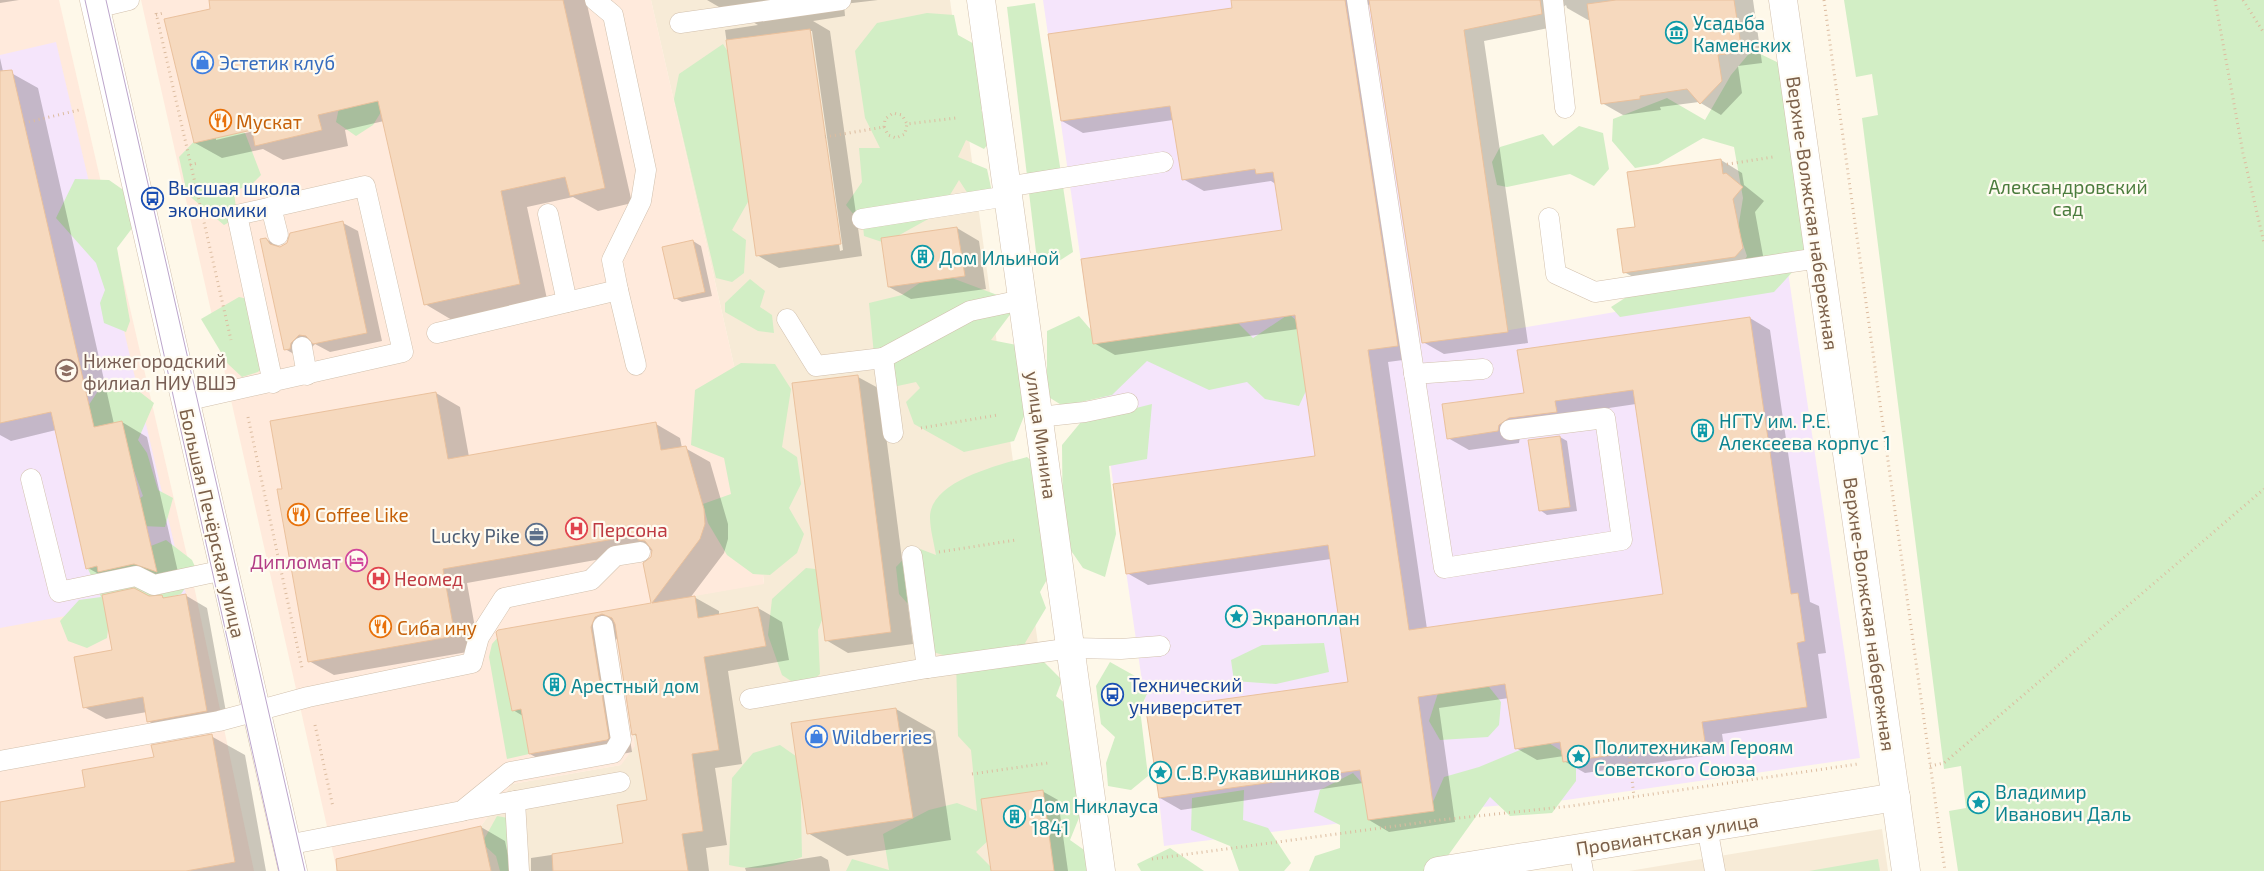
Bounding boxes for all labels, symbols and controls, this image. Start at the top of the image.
place label: Усадьба Каменских [1693,11,1791,56]
museum icon: Усадьба Каменских [1665,21,1689,45]
shop icon: Эстетик клуб [191,50,215,74]
place label: Эстетик клуб [219,51,335,75]
street label: Верхне-Волжская набережная [1782,75,1844,351]
restaurant icon: Мускат [208,109,232,133]
place label: Мускат [236,110,302,134]
park label: Александровский сад [1988,175,2148,220]
place label: Высшая школа экономики [168,176,300,221]
bus stop icon: Высшая школа экономики [140,186,164,210]
building icon: Дом Ильиной [911,245,935,269]
place label: Дом Ильиной [939,246,1059,269]
place label: Нижегородский филиал НИУ ВШЭ [83,349,236,394]
school or university icon: Нижегородский филиал НИУ ВШЭ [55,359,79,383]
street label: улица Минина [1021,370,1062,501]
street label: Большая Печёрская улица [174,406,251,640]
place label: НГТУ им. Р.Е. Алексеева корпус 1 [1719,409,1891,455]
building icon: НГТУ им. Р.Е. Алексеева корпус 1 [1691,419,1715,443]
street label: Верхне-Волжская набережная [1839,476,1901,752]
restaurant icon: Coffee Like [287,502,311,526]
place label: Coffee Like [315,503,409,526]
hospital icon: Персона [564,517,588,541]
place label: Персона [592,518,668,541]
office icon: Lucky Pike [524,523,548,547]
place label: Lucky Pike [431,524,520,547]
hotel icon: Дипломат [345,549,369,573]
place label: Дипломат [250,550,341,573]
hospital icon: Неомед [366,566,390,590]
place label: Неомед [394,567,463,590]
place icon: Экраноплан [1224,605,1248,629]
place label: Экраноплан [1252,606,1360,629]
restaurant icon: Сиба ину [369,615,393,639]
place label: Сиба ину [397,616,477,640]
building icon: Арестный дом [543,673,567,697]
place label: Технический университет [1129,673,1242,719]
place label: Арестный дом [571,674,699,697]
bus stop icon: Технический университет [1101,683,1125,707]
shop icon: Wildberries [804,724,828,748]
place label: Wildberries [832,725,932,748]
place label: Политехникам Героям Советского Союза [1594,735,1793,780]
place icon: Политехникам Героям Советского Союза [1566,745,1590,769]
place icon: С.В.Рукавишников [1148,760,1172,784]
place label: С.В.Рукавишников [1176,761,1340,785]
place label: Владимир Иванович Даль [1995,780,2131,825]
place icon: Владимир Иванович Даль [1967,790,1991,814]
place label: Дом Никлауса 1841 [1031,794,1159,839]
building icon: Дом Никлауса 1841 [1003,804,1027,828]
street label: Провиантская улица [1574,808,1760,861]

